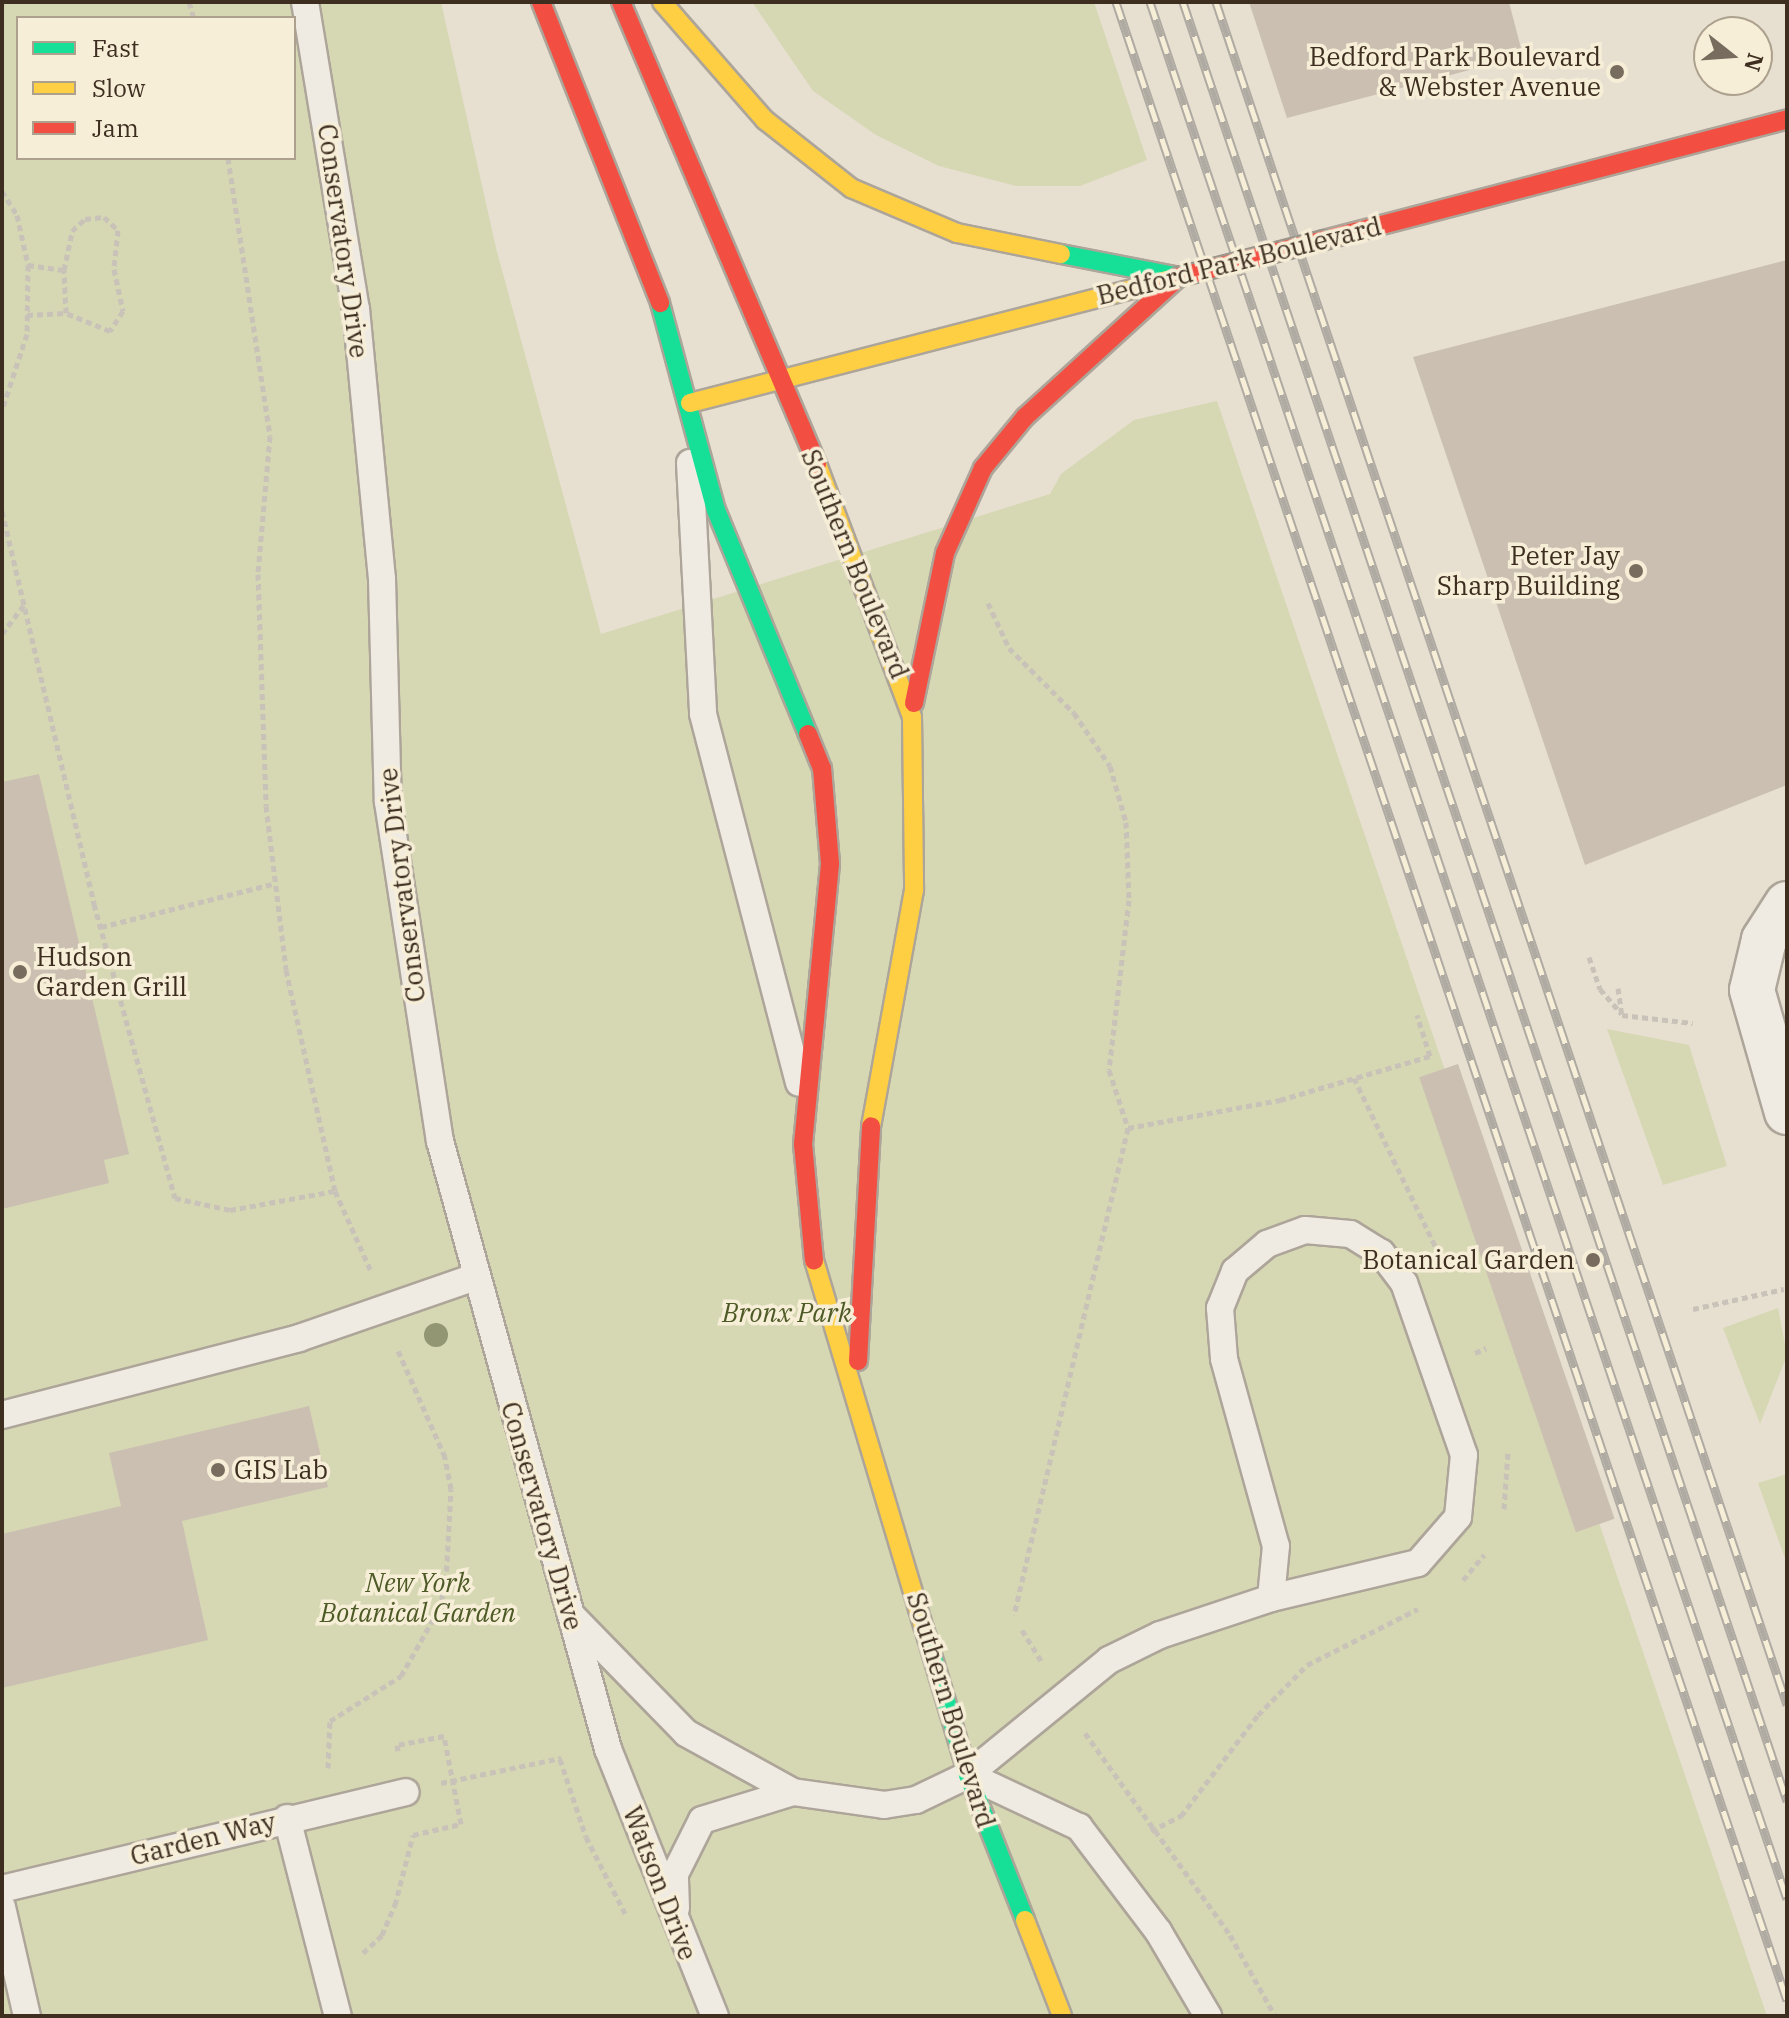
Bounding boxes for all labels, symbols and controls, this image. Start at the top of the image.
legend [16,16,296,160]
north arrow [1693,16,1773,96]
text: Fast [92,32,139,64]
place label: Bedford Park Boulevard & Webster Avenue [1309,41,1601,102]
text: N [1738,50,1771,75]
marker: Bedford Park Boulevard & Webster Avenue [1608,63,1626,81]
text: Slow [92,72,145,104]
text: Jam [92,112,139,144]
street label: Conservatory Drive [311,122,375,360]
street label: Bedford Park Boulevard [1094,211,1384,311]
street label: Southern Boulevard [795,445,915,683]
place label: Peter Jay Sharp Building [1437,540,1620,602]
marker: Peter Jay Sharp Building [1627,562,1645,580]
street label: Conservatory Drive [372,766,432,1004]
place label: Hudson Garden Grill [36,941,187,1002]
marker: Hudson Garden Grill [11,963,29,981]
place label: Botanical Garden [1362,1244,1575,1276]
marker: Botanical Garden [1582,1249,1604,1271]
park label: Bronx Park [722,1297,852,1329]
street label: Conservatory Drive [494,1398,590,1634]
place label: GIS Lab [234,1454,328,1486]
marker: GIS Lab [209,1461,227,1479]
park label: New York Botanical Garden [320,1567,516,1628]
street label: Southern Boulevard [900,1589,1002,1831]
street label: Watson Drive [616,1802,704,1964]
street label: Garden Way [127,1806,279,1872]

